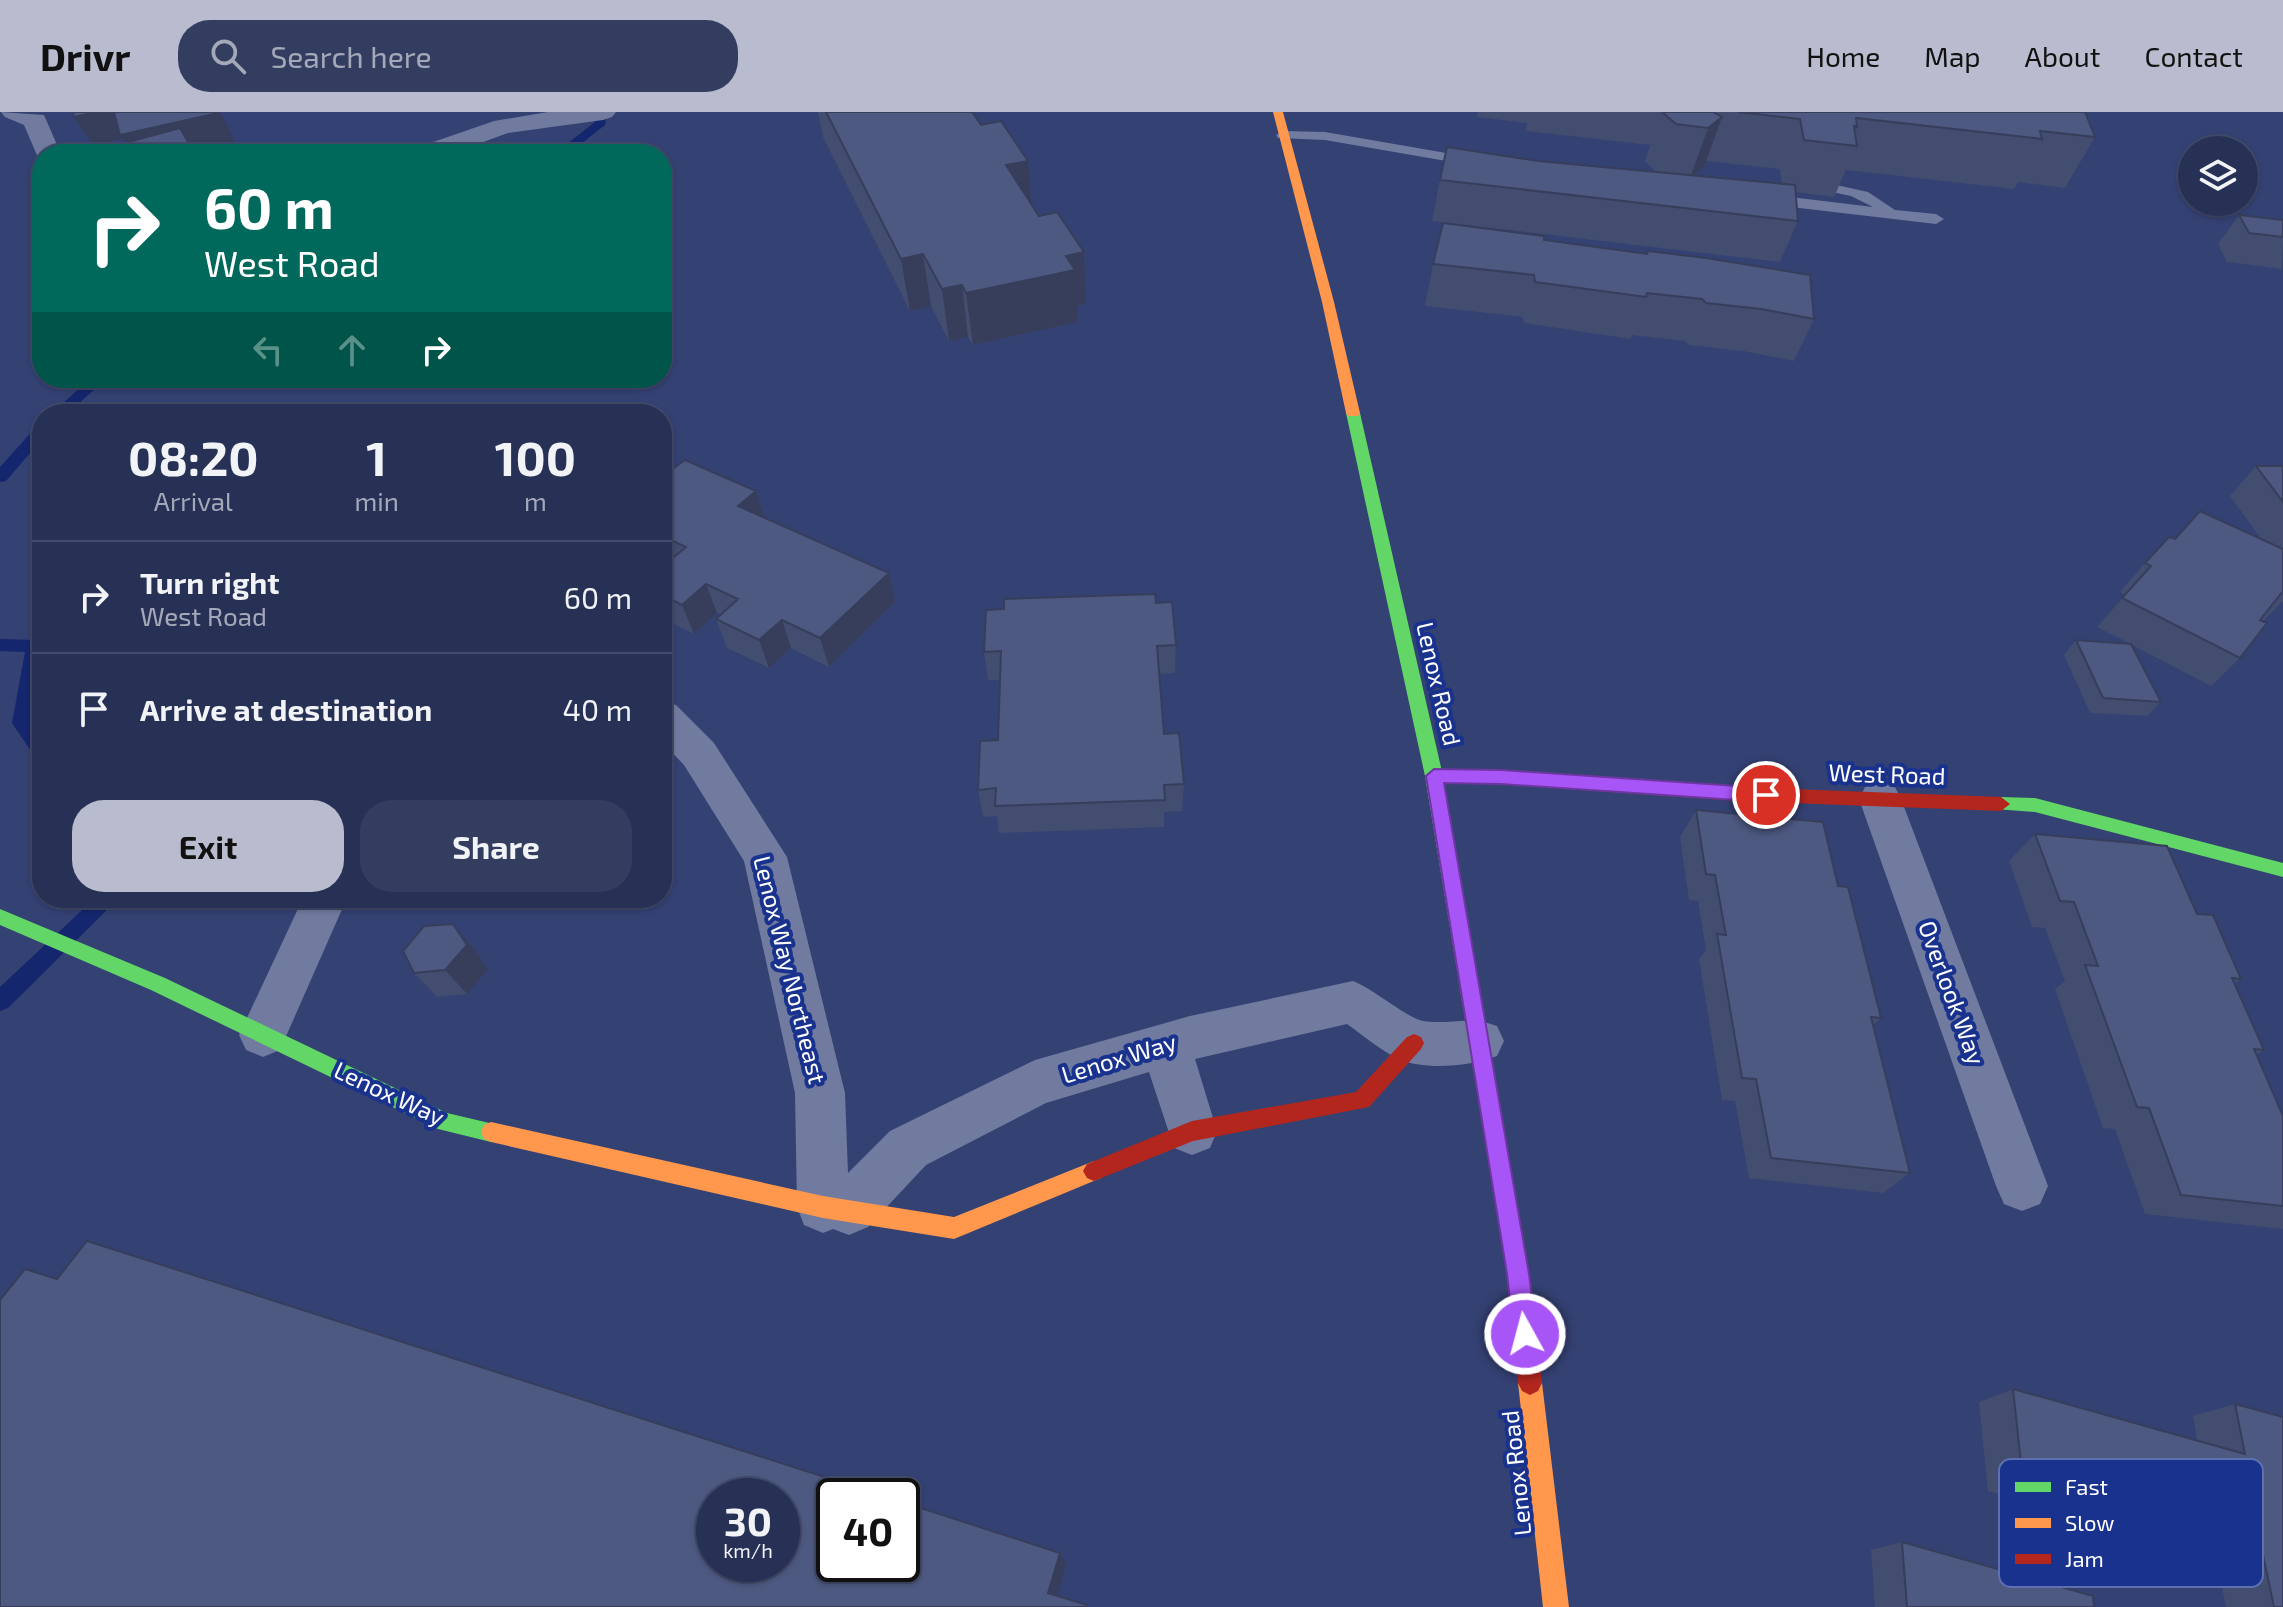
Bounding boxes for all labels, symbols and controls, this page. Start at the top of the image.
search box [178,20,738,92]
text: Drivr [40,33,130,79]
icon: search [206,34,250,78]
text: Search here [270,38,432,74]
text: Home [1806,39,1880,73]
text: Map [1924,39,1981,73]
text: About [2025,39,2100,73]
text: Contact [2144,39,2243,73]
map controls [2178,136,2258,216]
button: layers [2178,136,2258,216]
text: 60 m [204,173,334,240]
icon: right [72,176,176,280]
text: West Road [204,241,380,284]
icon: left [246,328,290,372]
icon: ahead [330,328,374,372]
icon: right [414,328,458,372]
text: 08:20 [128,428,259,486]
text: 1 [366,428,387,486]
text: 100 [495,428,576,486]
text: Arrival [154,485,233,516]
text: min [355,485,399,516]
text: m [524,485,547,516]
text: Turn right [140,564,280,600]
icon: right [72,575,116,619]
text: 60 m [564,579,632,615]
text: West Road [140,600,267,631]
street label: Lenox Road [1411,619,1468,748]
icon: arrive [72,687,116,731]
text: Arrive at destination [140,691,432,727]
text: 40 m [562,691,632,727]
street label: West Road [1828,757,1946,790]
pin [1732,761,1800,829]
icon: arrive [1744,773,1788,817]
button: Exit [72,800,344,892]
button: Share [360,800,632,892]
street label: Lenox Way Northeast [748,853,833,1087]
street label: Overlook Way [1913,917,1992,1069]
street label: Lenox Way [1058,1026,1180,1089]
street label: Lenox Way [330,1054,450,1131]
position arrow [1483,1292,1567,1376]
street label: Lenox Road [1495,1409,1537,1537]
legend [1999,1459,2263,1587]
text: Fast [2065,1473,2108,1499]
speed limit sign: 40 [816,1478,920,1582]
text: 30 [724,1496,772,1544]
text: Slow [2065,1509,2114,1535]
text: km/h [723,1538,773,1562]
text: Jam [2065,1545,2104,1571]

